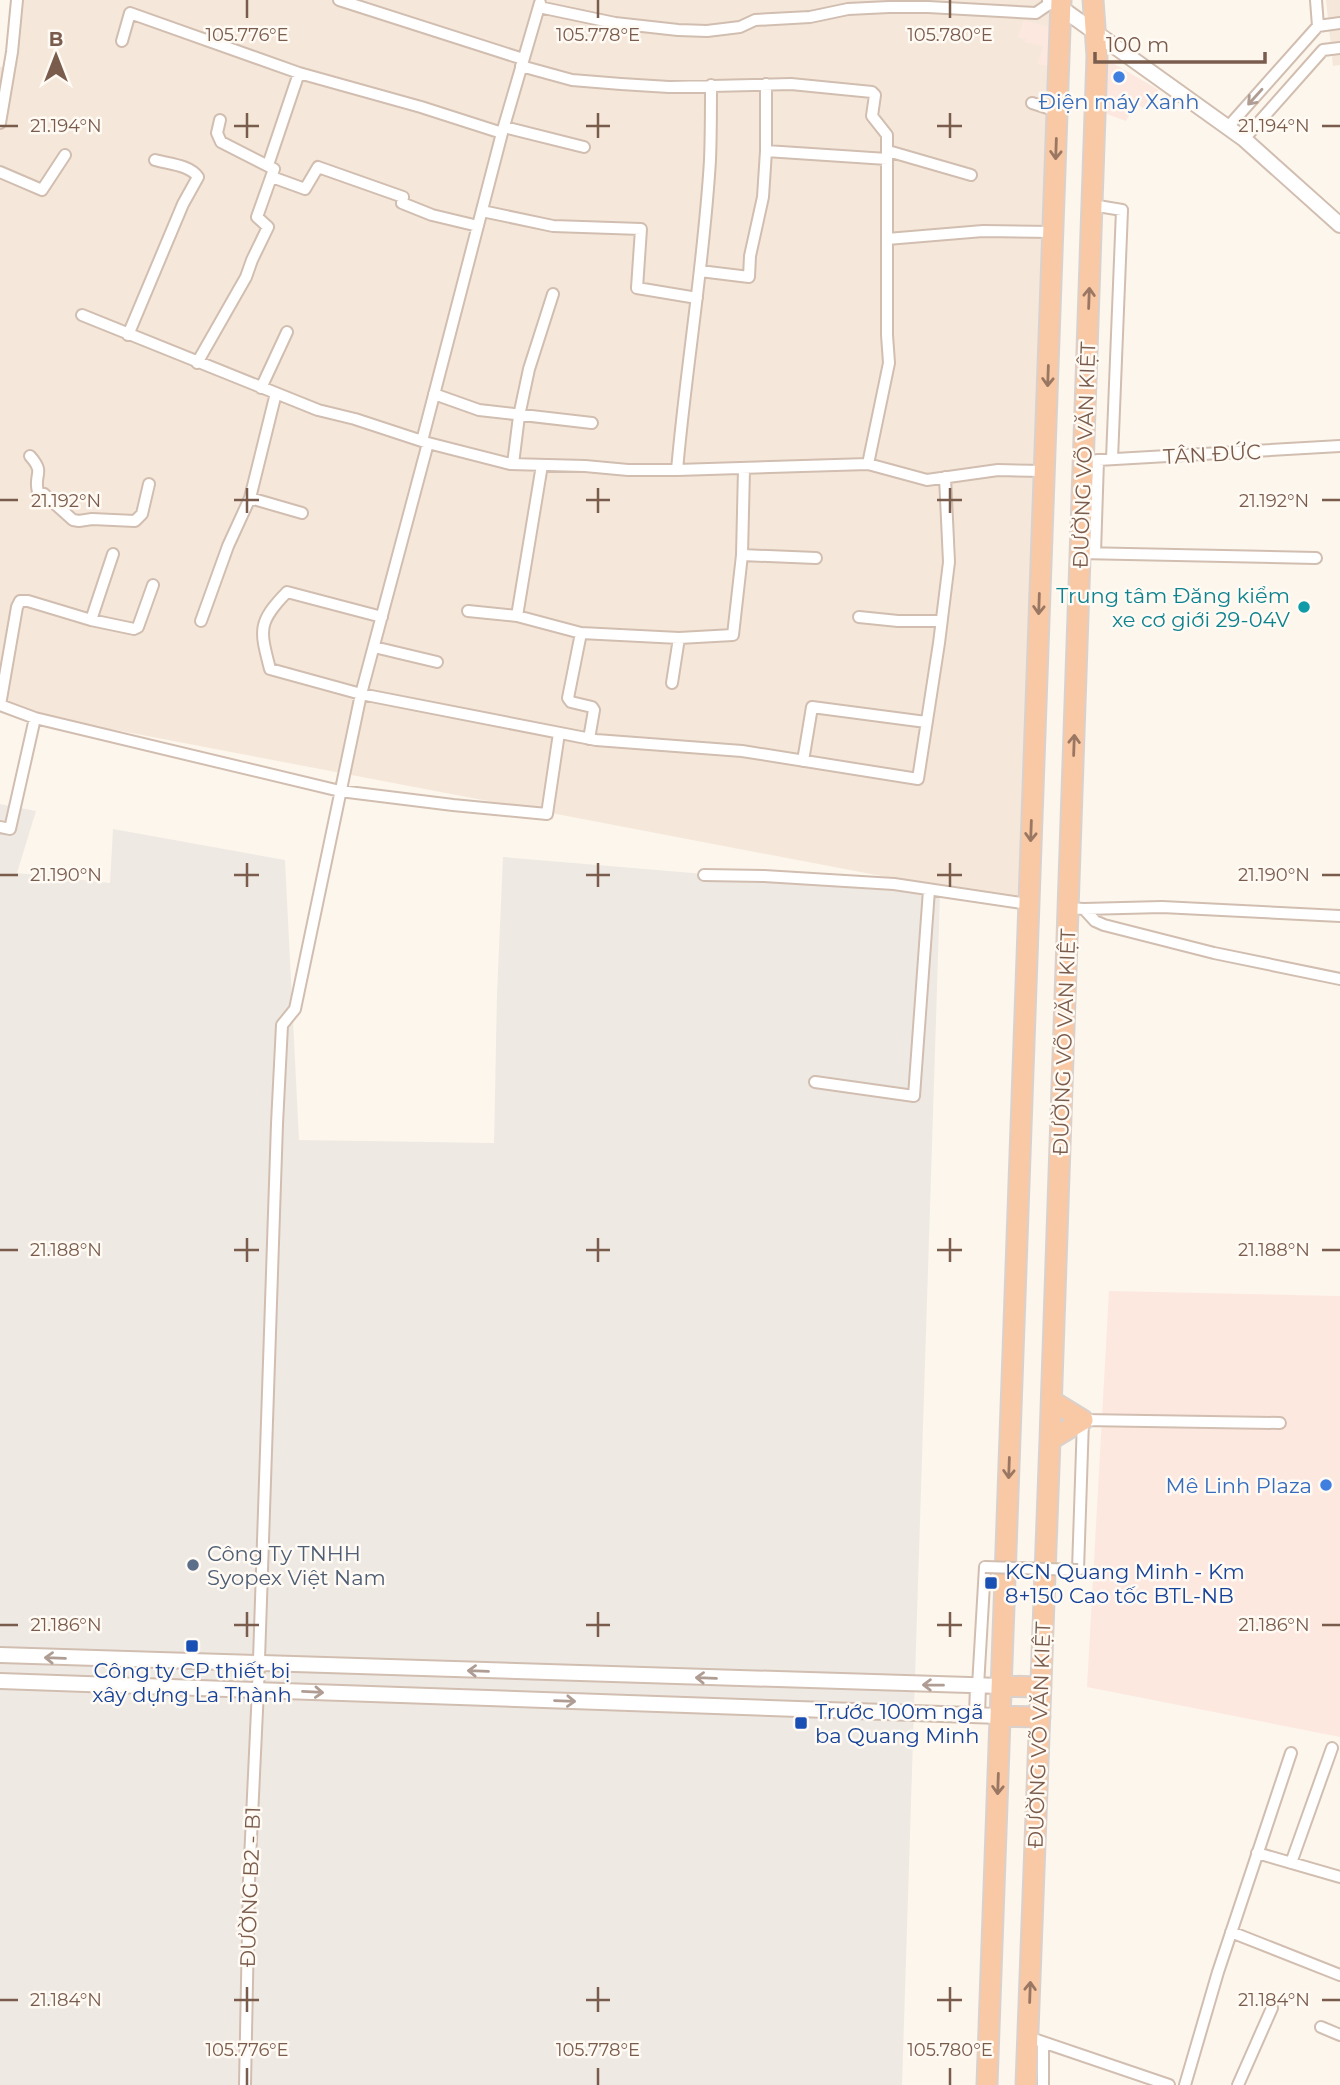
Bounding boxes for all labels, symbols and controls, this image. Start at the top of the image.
north arrow [21,21,91,91]
scale bar [1095,21,1265,65]
text: 105.776°E [205,24,289,46]
text: 105.778°E [556,24,640,46]
text: 105.780°E [907,24,993,46]
text: B [49,28,63,51]
text: 100 m [1106,32,1169,57]
marker: Điện máy Xanh [1111,69,1127,85]
one-way arrow [1247,88,1263,106]
place label: Điện máy Xanh [1039,89,1199,114]
text: 21.194°N [30,115,102,137]
text: 21.194°N [1238,115,1310,137]
one-way arrow [1050,137,1063,160]
one-way arrow [1082,286,1096,309]
street label: ĐƯỜNG VÕ VĂN KIỆT [1068,341,1100,569]
one-way arrow [1041,365,1054,388]
street label: TÂN ĐỨC [1162,439,1262,469]
text: 21.192°N [31,490,101,512]
text: 21.192°N [1239,490,1309,512]
place label: Trung tâm Đăng kiểm xe cơ giới 29-04V [1056,583,1290,632]
one-way arrow [1033,592,1046,615]
marker: Trung tâm Đăng kiểm xe cơ giới 29-04V [1296,599,1312,615]
one-way arrow [1067,734,1080,757]
one-way arrow [1024,819,1038,842]
text: 21.190°N [30,864,102,886]
text: 21.190°N [1238,864,1310,886]
street label: ĐƯỜNG VÕ VĂN KIỆT [1048,928,1080,1156]
text: 21.188°N [30,1239,102,1261]
text: 21.188°N [1238,1239,1310,1261]
one-way arrow [1002,1457,1015,1480]
place label: Mê Linh Plaza [1166,1473,1312,1498]
marker: Mê Linh Plaza [1318,1477,1334,1493]
place label: Công Ty TNHH Syopex Việt Nam [207,1541,386,1590]
marker: Công Ty TNHH Syopex Việt Nam [185,1557,201,1573]
place label: KCN Quang Minh - Km 8+150 Cao tốc BTL-NB [1005,1559,1245,1608]
marker: KCN Quang Minh - Km 8+150 Cao tốc BTL-NB [983,1575,999,1591]
text: 21.186°N [30,1614,102,1636]
text: 21.186°N [1238,1614,1310,1636]
street label: ĐƯỜNG VÕ VĂN KIỆT [1023,1621,1055,1849]
marker: Công ty CP thiết bị xây dựng La Thành [184,1638,200,1654]
one-way arrow [44,1651,67,1664]
place label: Công ty CP thiết bị xây dựng La Thành [92,1658,292,1707]
one-way arrow [467,1664,490,1677]
one-way arrow [694,1671,717,1684]
one-way arrow [922,1678,945,1692]
one-way arrow [301,1686,324,1699]
one-way arrow [553,1695,576,1708]
place label: Trước 100m ngã ba Quang Minh [815,1699,984,1748]
marker: Trước 100m ngã ba Quang Minh [793,1715,809,1731]
one-way arrow [991,1772,1004,1795]
street label: ĐƯỜNG B2 - B1 [235,1806,265,1968]
one-way arrow [1023,1981,1036,2004]
text: 21.184°N [30,1989,102,2011]
text: 21.184°N [1238,1989,1310,2011]
text: 105.776°E [205,2039,289,2061]
text: 105.778°E [556,2039,640,2061]
text: 105.780°E [907,2039,993,2061]

